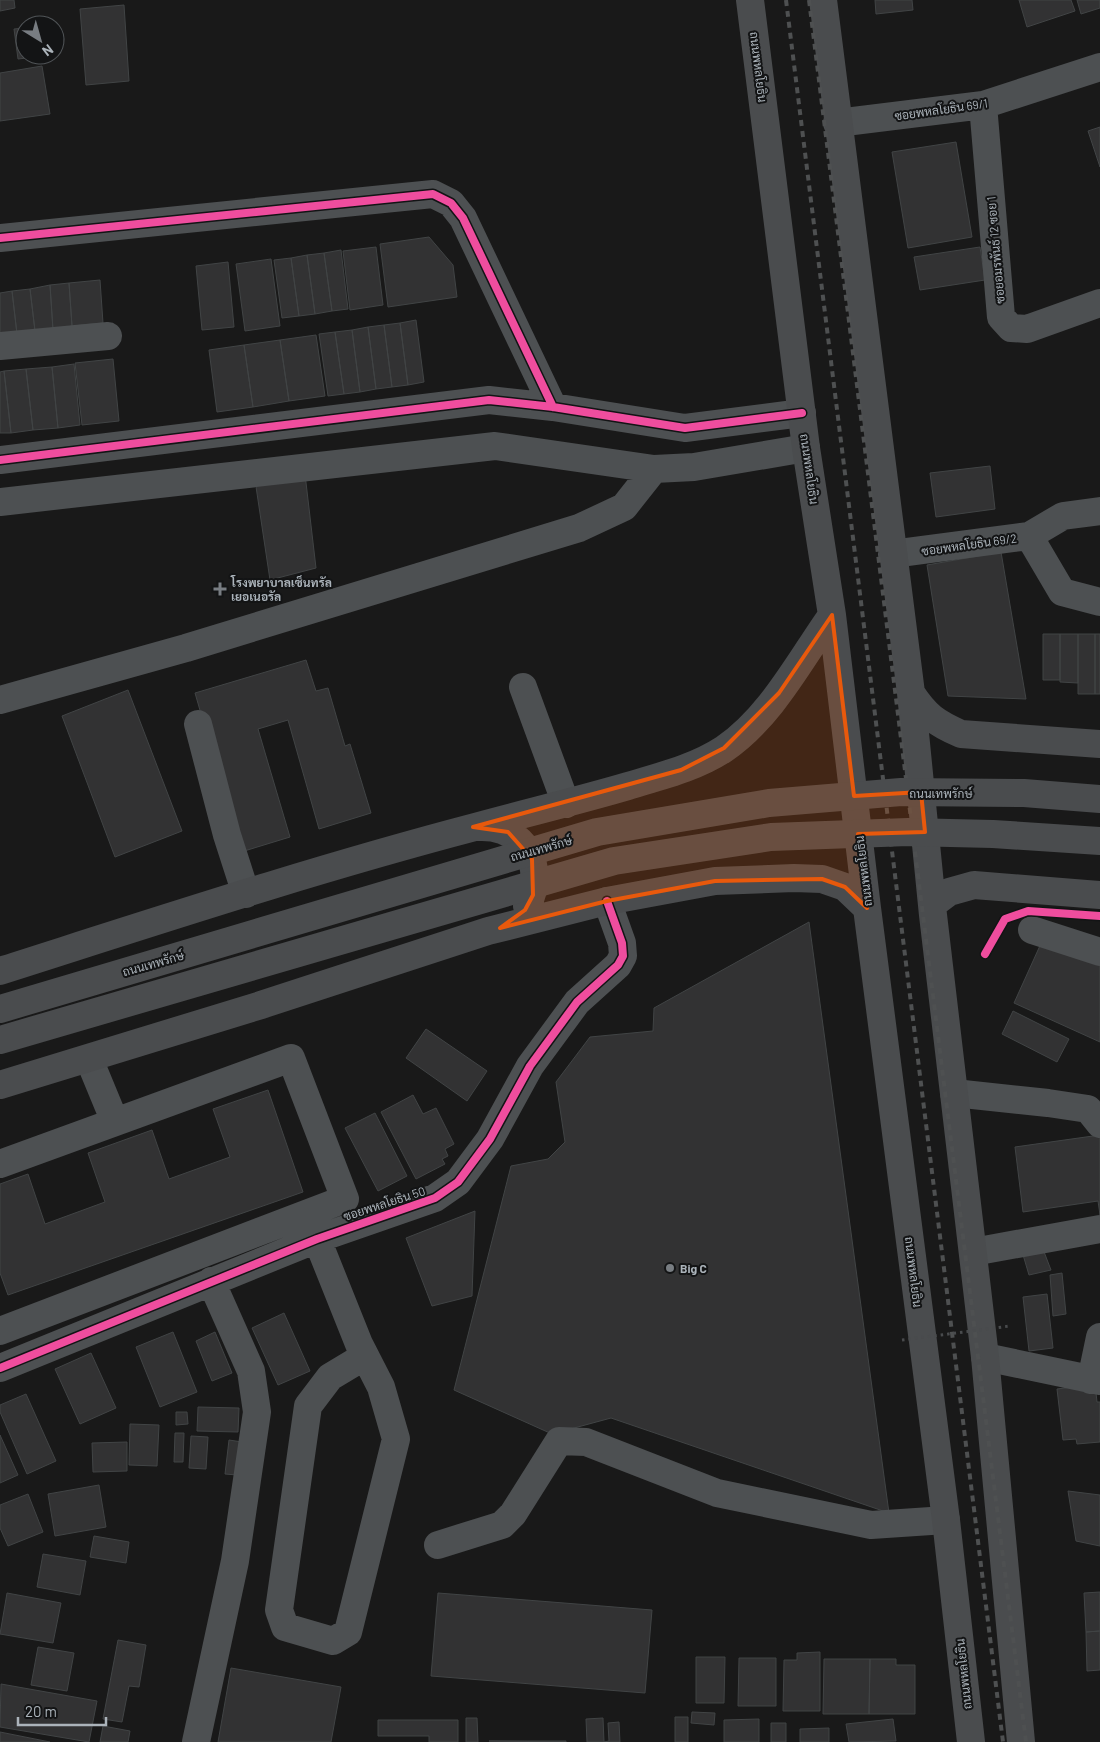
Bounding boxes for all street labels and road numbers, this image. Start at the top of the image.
street label: ถนนพหลโยธิน [748,31,770,103]
street label: ซอยพหลโยธิน 69/1 [894,96,988,122]
street label: ซอยอมรพันธ์ 12 ซอย 1 [983,196,1007,304]
street label: ถนนพหลโยธิน [798,433,822,506]
street label: ซอยพหลโยธิน 69/2 [920,530,1018,558]
street label: ถนนเทพรักษ์ [909,786,974,800]
street label: ถนนเทพรักษ์ [509,832,574,863]
street label: ถนนพหลโยธิน [852,835,874,907]
street label: ถนนเทพรักษ์ [121,947,186,978]
street label: ซอยพหลโยธิน 50 [341,1183,427,1223]
street label: ถนนพหลโยธิน [903,1236,925,1308]
street label: ถนนพหลโยธิน [952,1638,974,1710]

